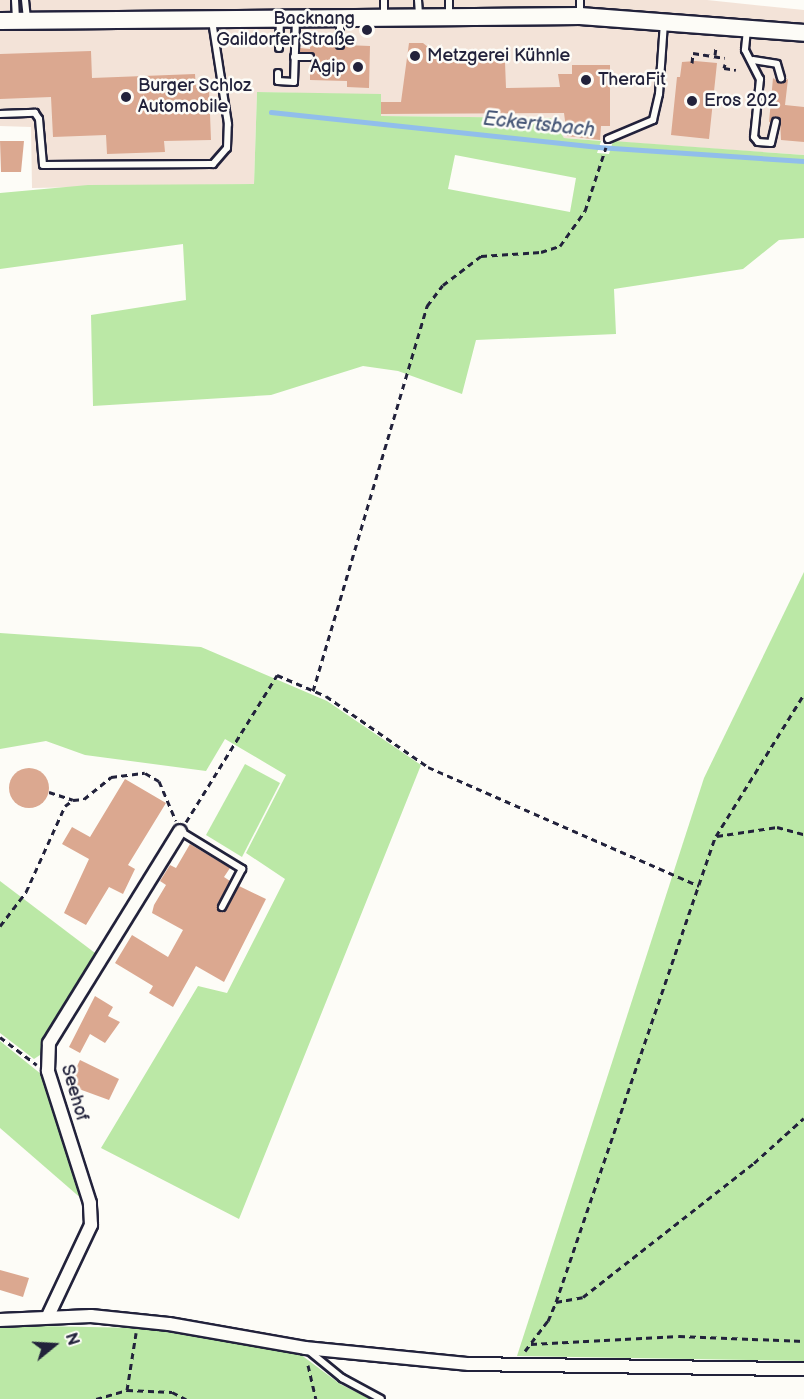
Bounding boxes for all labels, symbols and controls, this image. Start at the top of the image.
place label: Backnang Gaildorfer Straße [216,9,355,52]
marker: Backnang Gaildorfer Straße [360,23,374,37]
place label: Metzgerei Kühnle [427,45,570,67]
marker: Metzgerei Kühnle [408,49,422,63]
place label: Agip [310,56,346,78]
marker: Agip [351,60,365,74]
place label: TheraFit [598,69,666,91]
marker: TheraFit [579,73,593,87]
place label: Burger Schloz Automobile [138,76,252,118]
marker: Burger Schloz Automobile [119,90,133,104]
place label: Eros 202 [704,90,778,112]
marker: Eros 202 [685,94,699,108]
water label: Eckertsbach [482,107,596,143]
street label: Seehof [56,1062,92,1124]
north arrow [24,1315,84,1375]
text: N [61,1331,82,1348]

